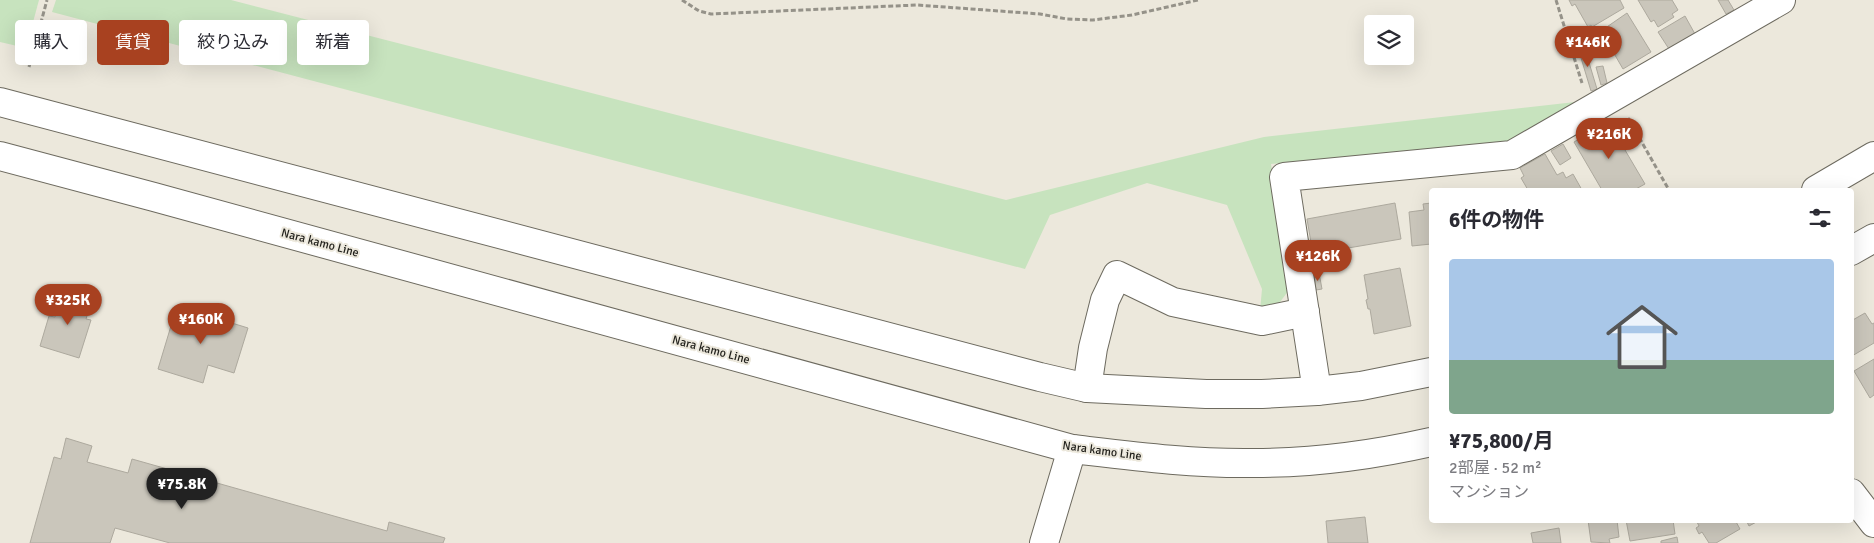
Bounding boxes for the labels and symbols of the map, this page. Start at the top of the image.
pin: ¥146K [1553,26,1623,68]
pin: ¥216K [1574,118,1644,160]
street label: Nara kamo Line [280,225,360,261]
pin: ¥126K [1283,240,1353,282]
pin: ¥325K [33,284,103,326]
pin: ¥160K [166,302,236,345]
street label: Nara kamo Line [671,332,751,368]
street label: Nara kamo Line [1062,438,1142,464]
pin: ¥75.8K [141,468,223,510]

